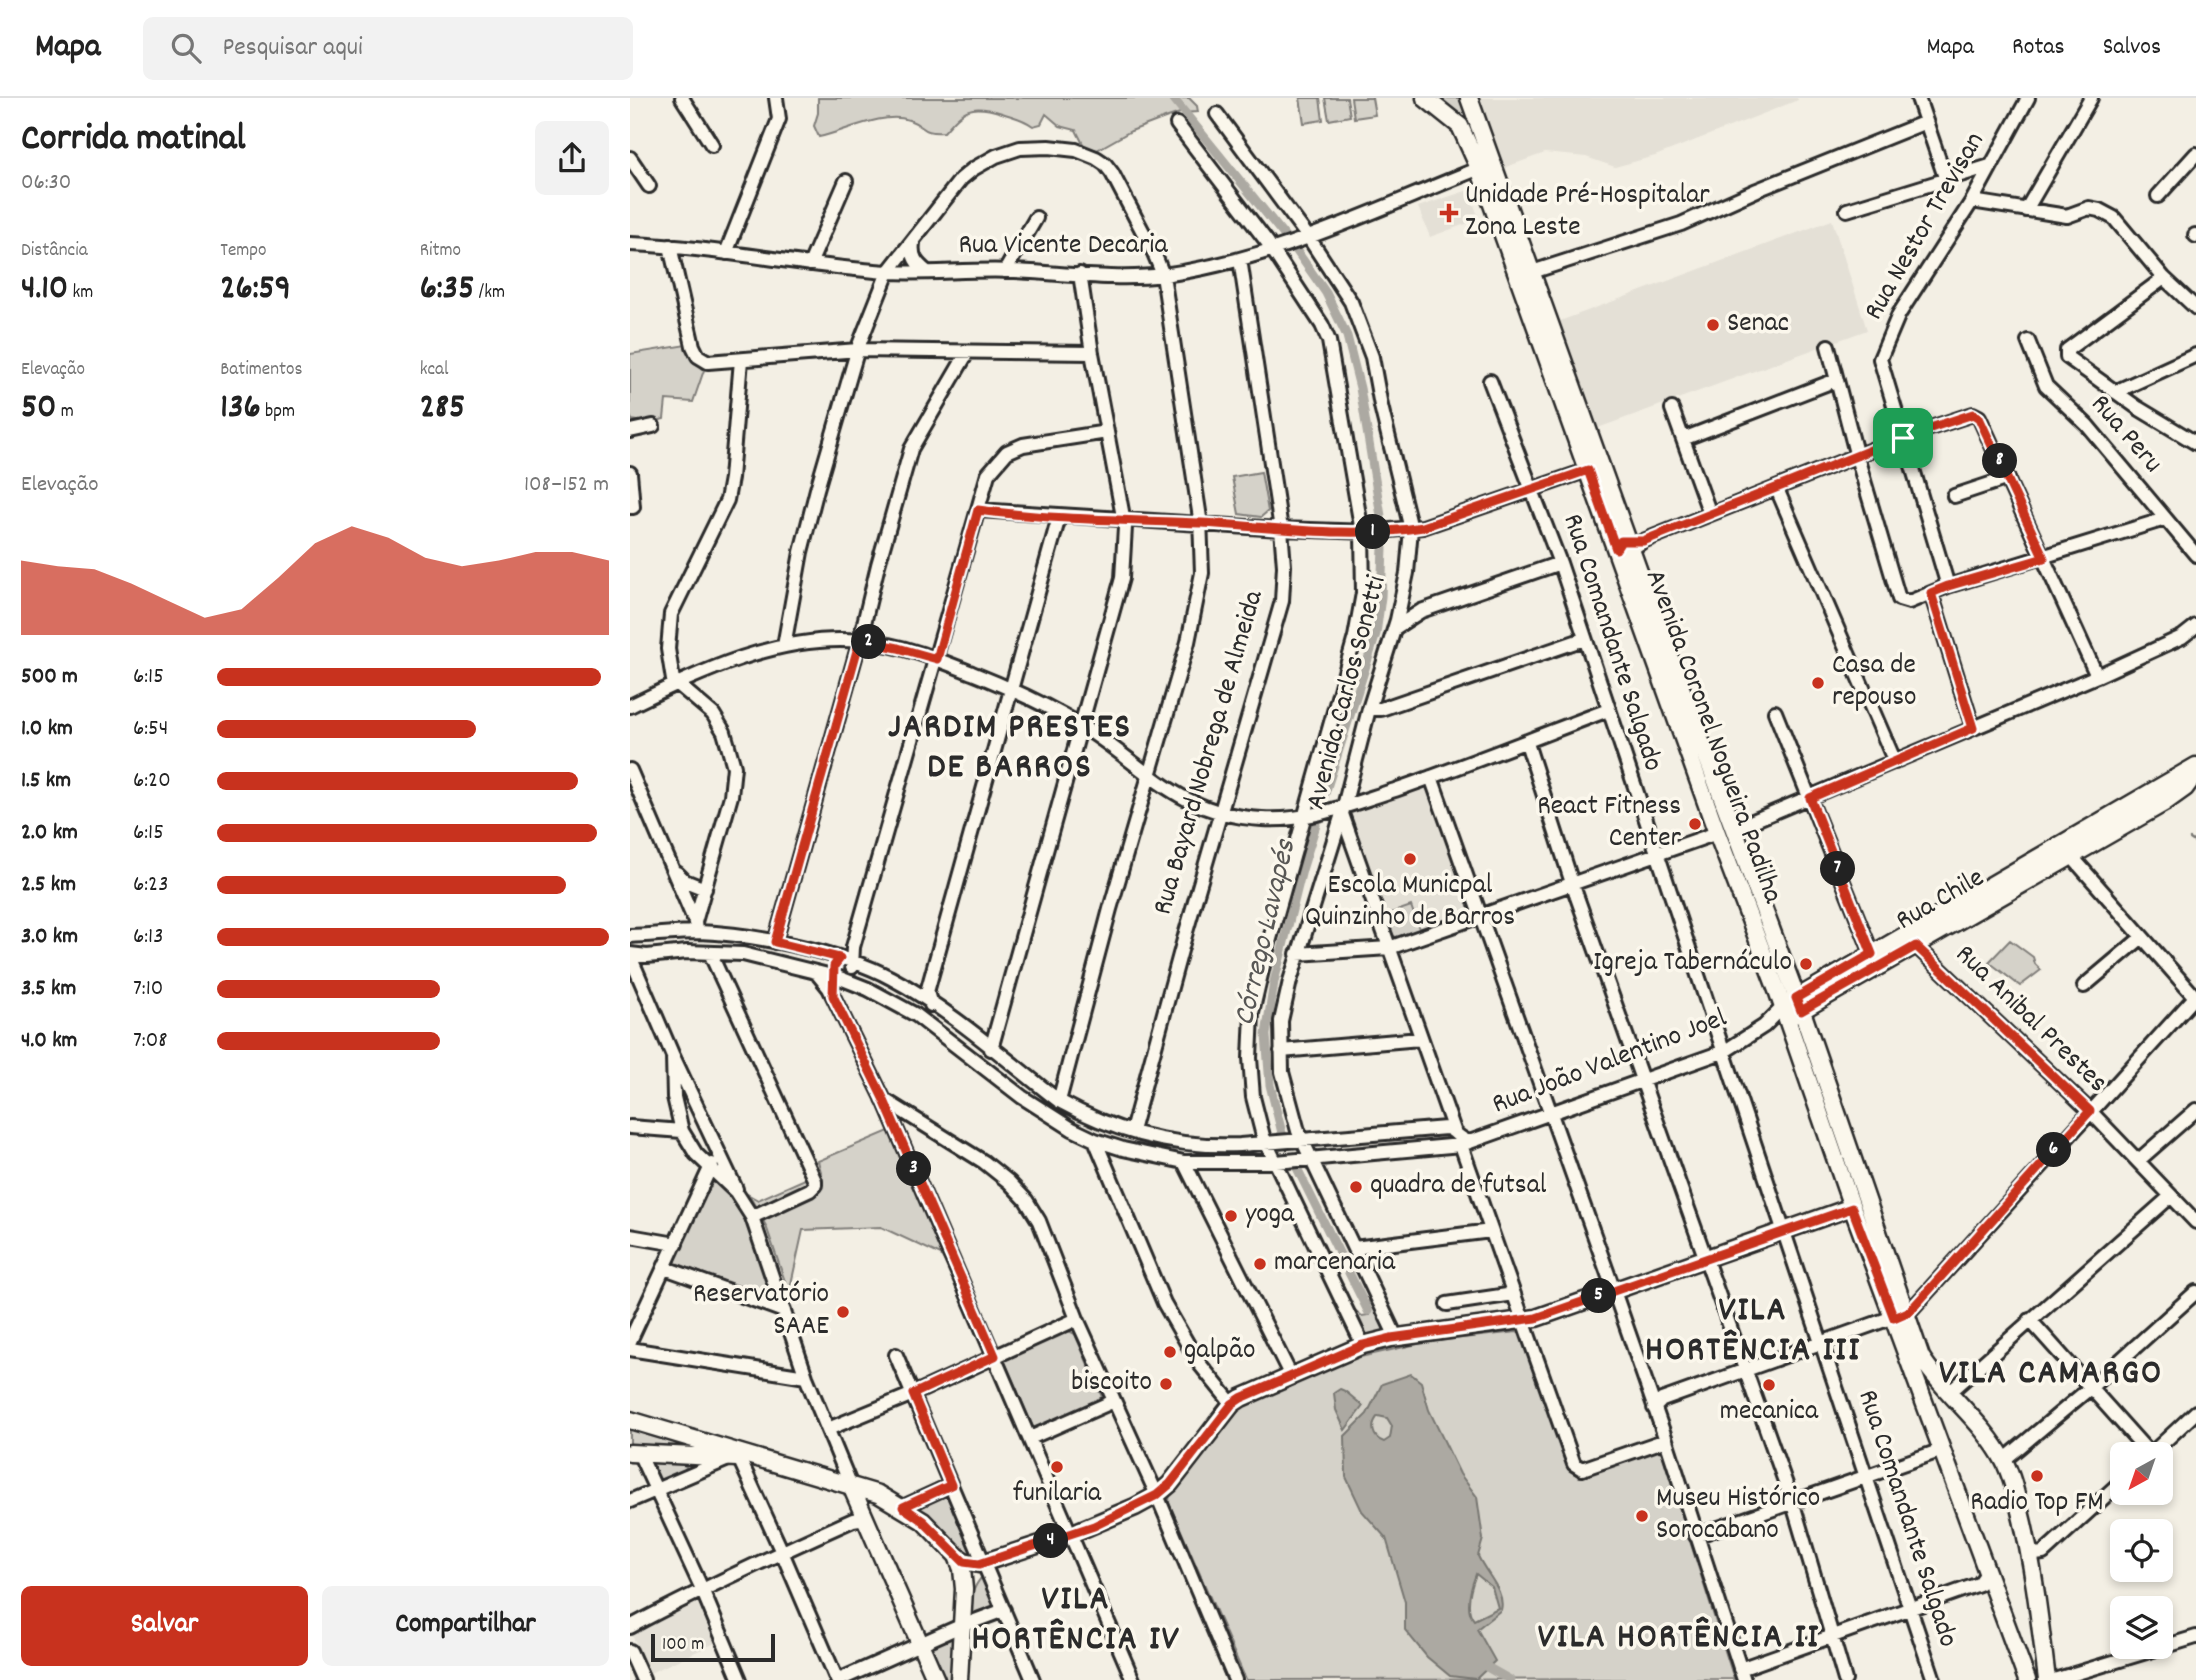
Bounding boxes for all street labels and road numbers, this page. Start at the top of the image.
street label: Rua Nestor Trevisan [1856,125,1996,329]
street label: Rua Vicente Decaria [958,227,1168,267]
street label: Rua Peru [2079,387,2171,483]
street label: Rua Comandante Salgado [1551,509,1671,777]
street label: Avenida Coronel Nogueira Padilha [1633,565,1791,910]
street label: Avenida Carlos Sonetti [1298,572,1398,814]
street label: Rua Bayard Nobrega de Almeida [1145,585,1276,920]
street label: Rua Chile [1889,860,1993,942]
street label: Rua Anibal Prestes [1945,937,2115,1103]
street label: Rua João Valentino Joel [1487,1000,1733,1126]
street label: Rua Comandante Salgado [1846,1385,1966,1653]

